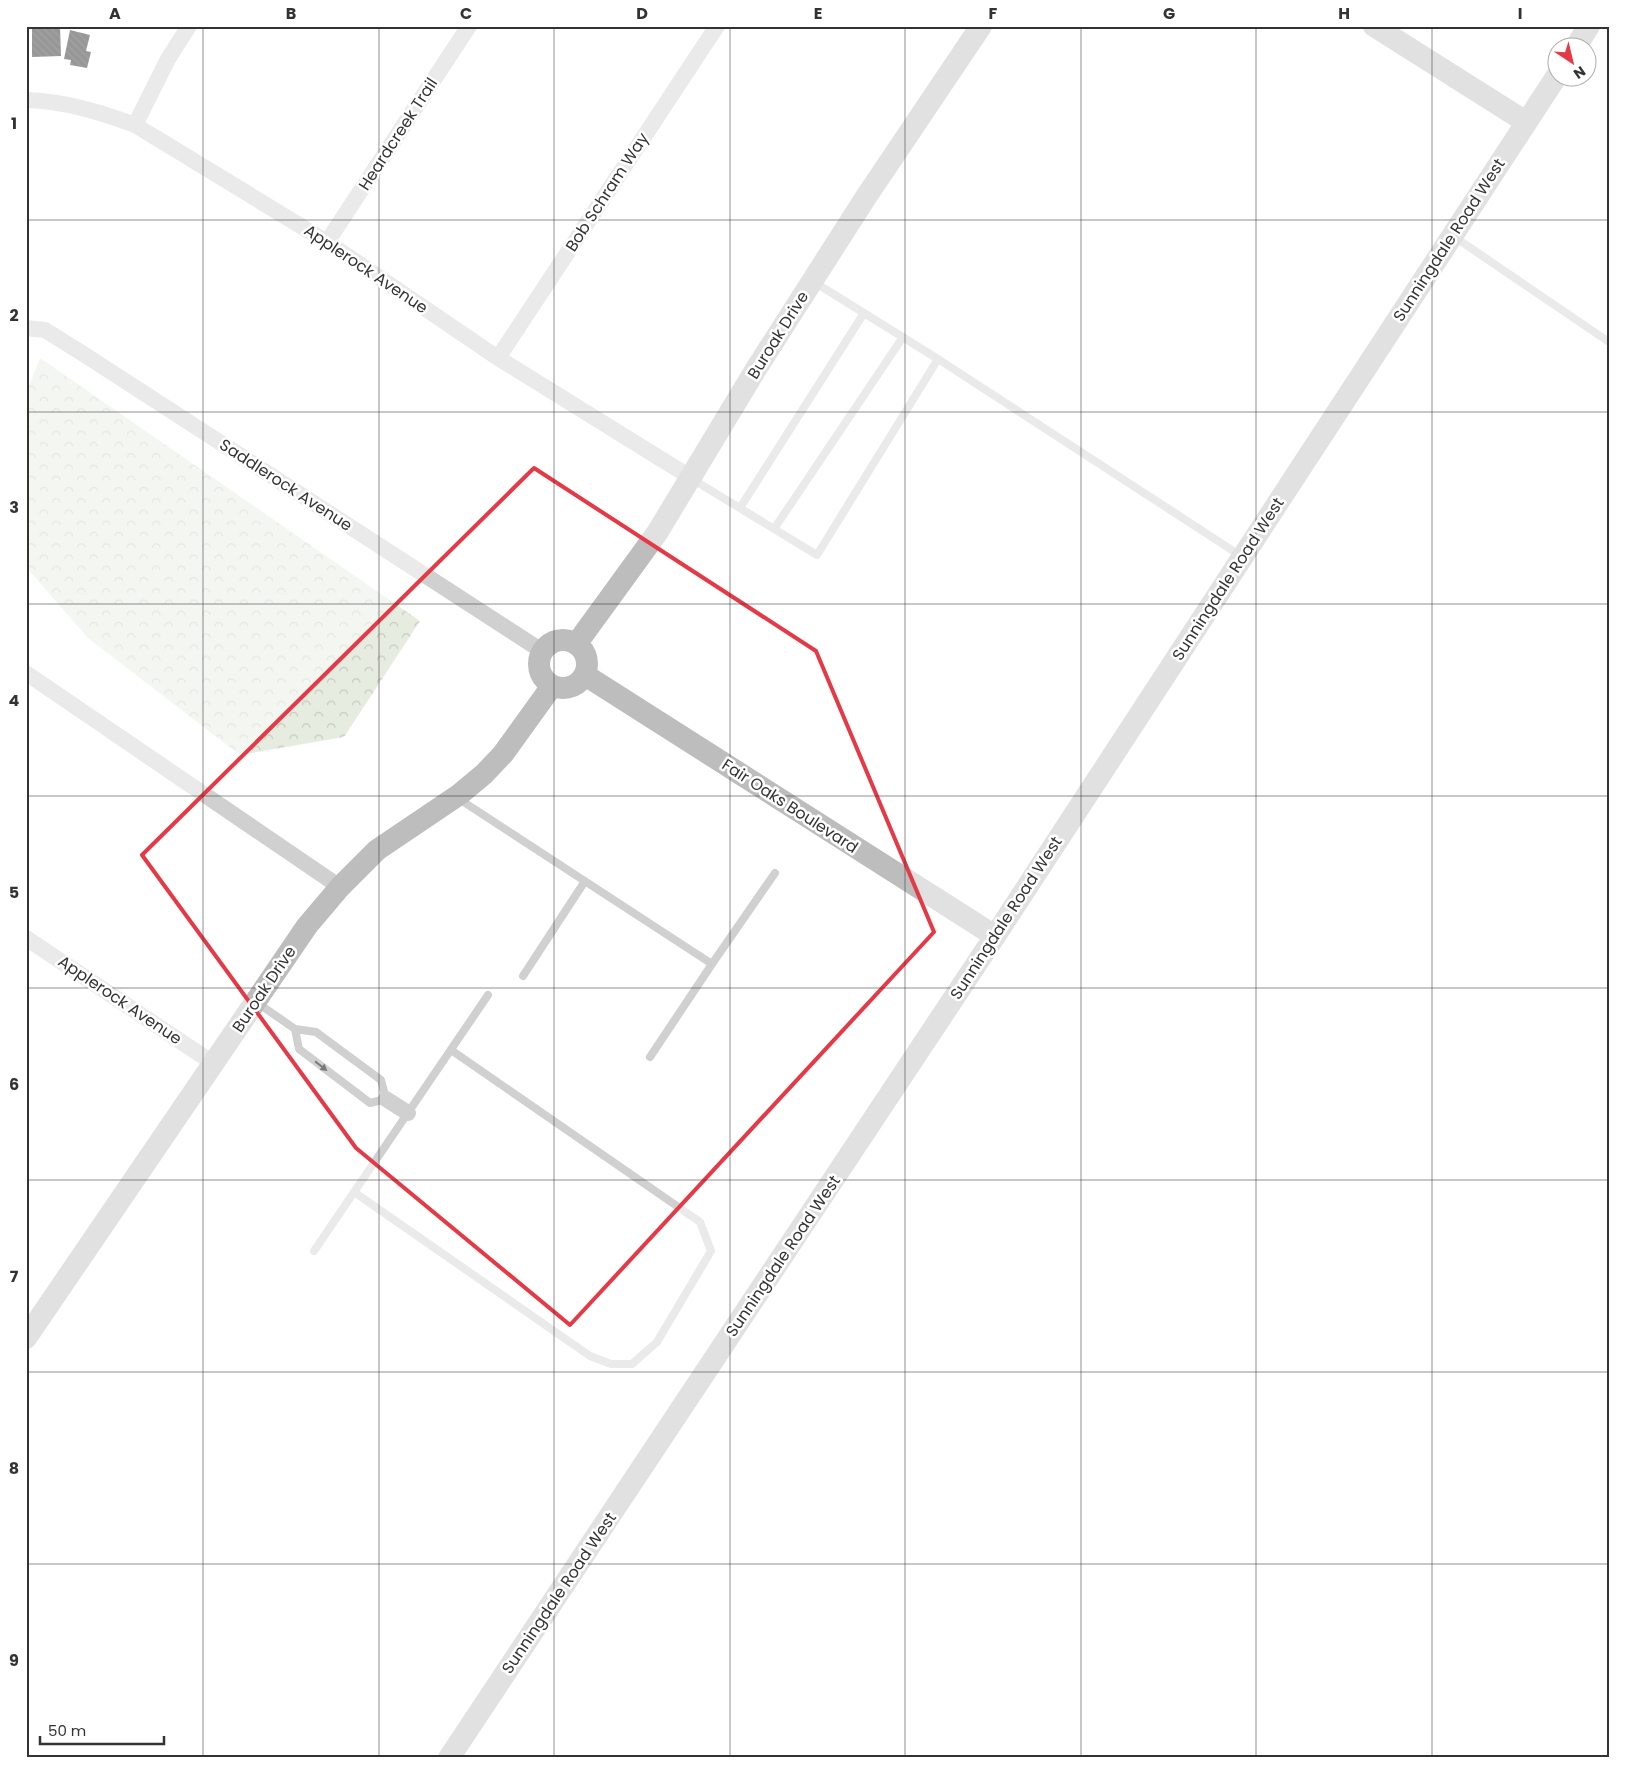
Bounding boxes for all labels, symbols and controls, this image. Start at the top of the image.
text: A [109,2,121,25]
text: B [286,2,296,25]
text: C [460,2,472,25]
text: D [636,2,648,25]
text: E [814,2,822,25]
text: F [989,2,998,25]
text: G [1163,2,1175,25]
text: H [1338,2,1350,25]
text: I [1518,2,1522,25]
north arrow [1548,38,1598,88]
text: N [1569,61,1590,84]
street label: Heardcreek Trail [353,73,443,195]
text: 1 [11,112,17,135]
street label: Bob Schram Way [560,128,654,256]
street label: Sunningdale Road West [1387,154,1511,326]
street label: Applerock Avenue [300,219,433,319]
street label: Buroak Drive [742,287,814,383]
text: 2 [9,304,19,327]
street label: Saddlerock Avenue [215,433,357,537]
street label: Sunningdale Road West [1166,493,1290,665]
text: 3 [9,496,19,519]
text: 4 [9,689,20,712]
street label: Fair Oaks Boulevard [717,753,863,859]
street label: Sunningdale Road West [944,832,1068,1004]
text: 5 [9,881,19,904]
street label: Buroak Drive [227,941,301,1037]
street label: Applerock Avenue [54,950,187,1050]
one-way arrow [315,1061,328,1071]
text: 6 [9,1073,19,1096]
street label: Sunningdale Road West [720,1170,846,1341]
text: 7 [10,1265,19,1288]
text: 8 [9,1457,19,1480]
street label: Sunningdale Road West [496,1507,622,1678]
text: 9 [9,1649,19,1672]
scale bar [40,1714,164,1746]
text: 50 m [48,1720,86,1741]

